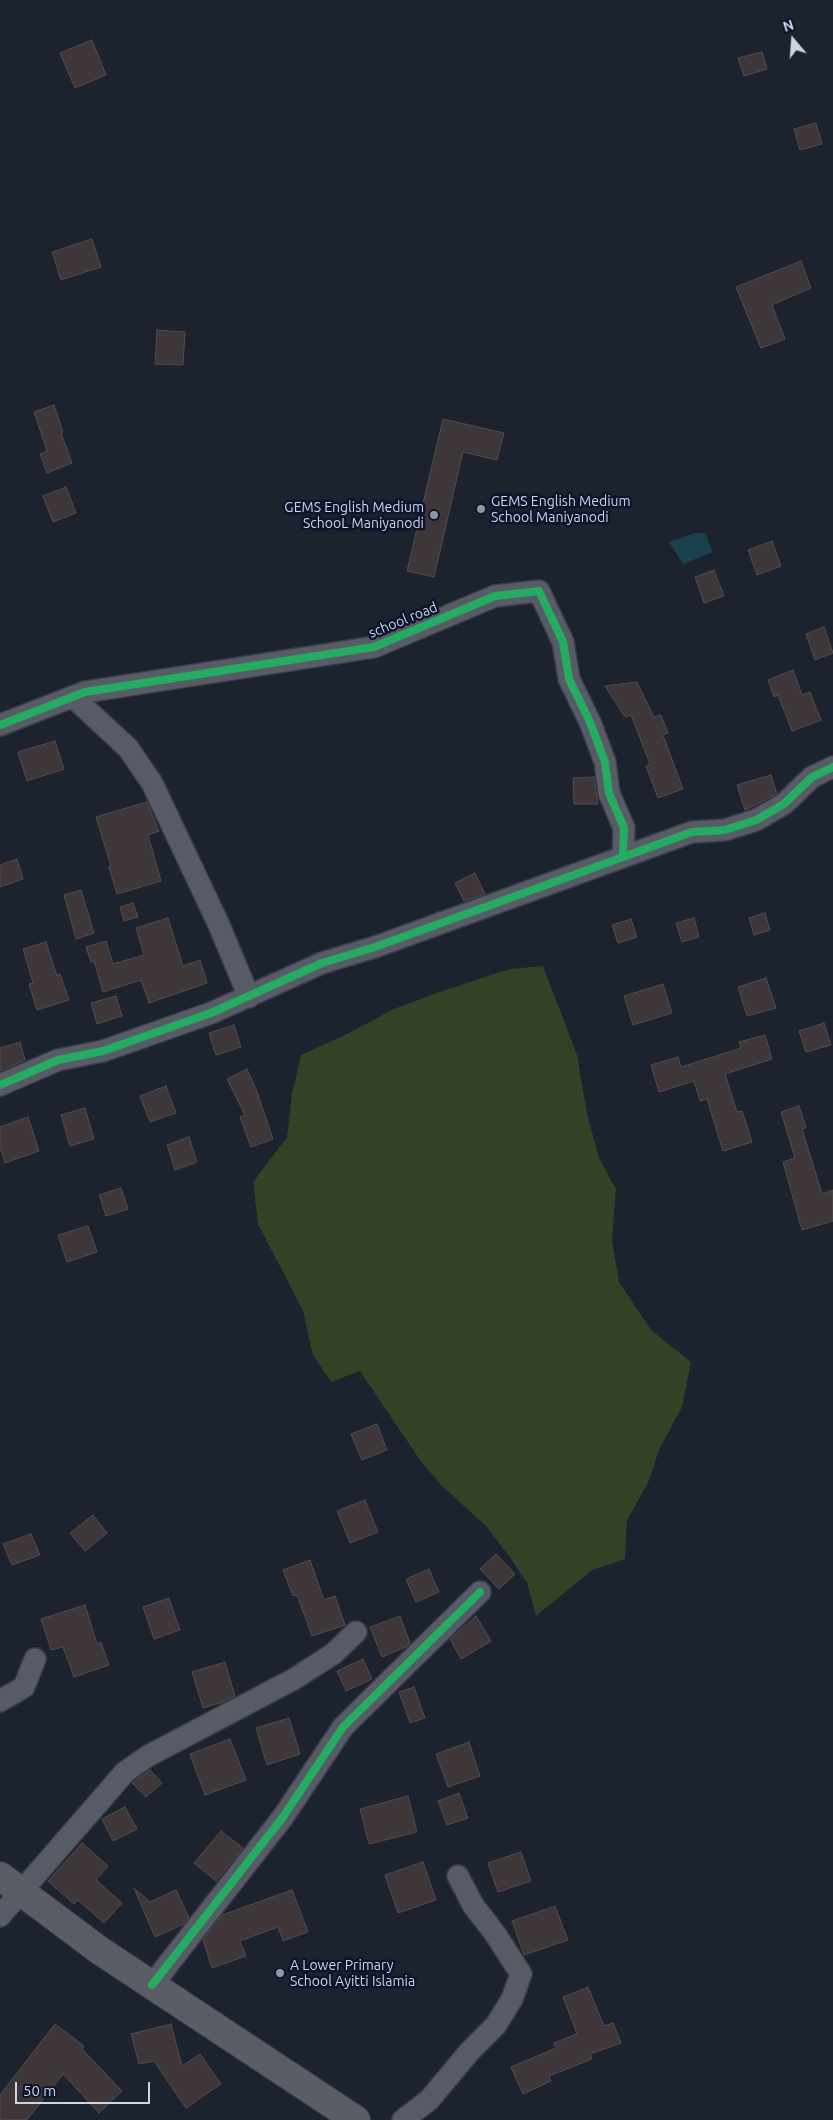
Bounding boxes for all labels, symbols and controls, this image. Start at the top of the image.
north arrow [768,15,818,65]
text: N [781,17,796,35]
place label: GEMS English Medium School Maniyanodi [491,493,631,526]
place label: GEMS English Medium SchooL Maniyanodi [284,499,424,532]
marker: GEMS English Medium School Maniyanodi [475,503,487,515]
marker: GEMS English Medium SchooL Maniyanodi [428,509,440,521]
street label: school road [366,599,440,641]
place label: A Lower Primary School Ayitti Islamia [290,1957,415,1990]
marker: A Lower Primary School Ayitti Islamia [274,1967,286,1979]
scale bar [18,2072,152,2104]
text: 50 m [23,2082,56,2099]

